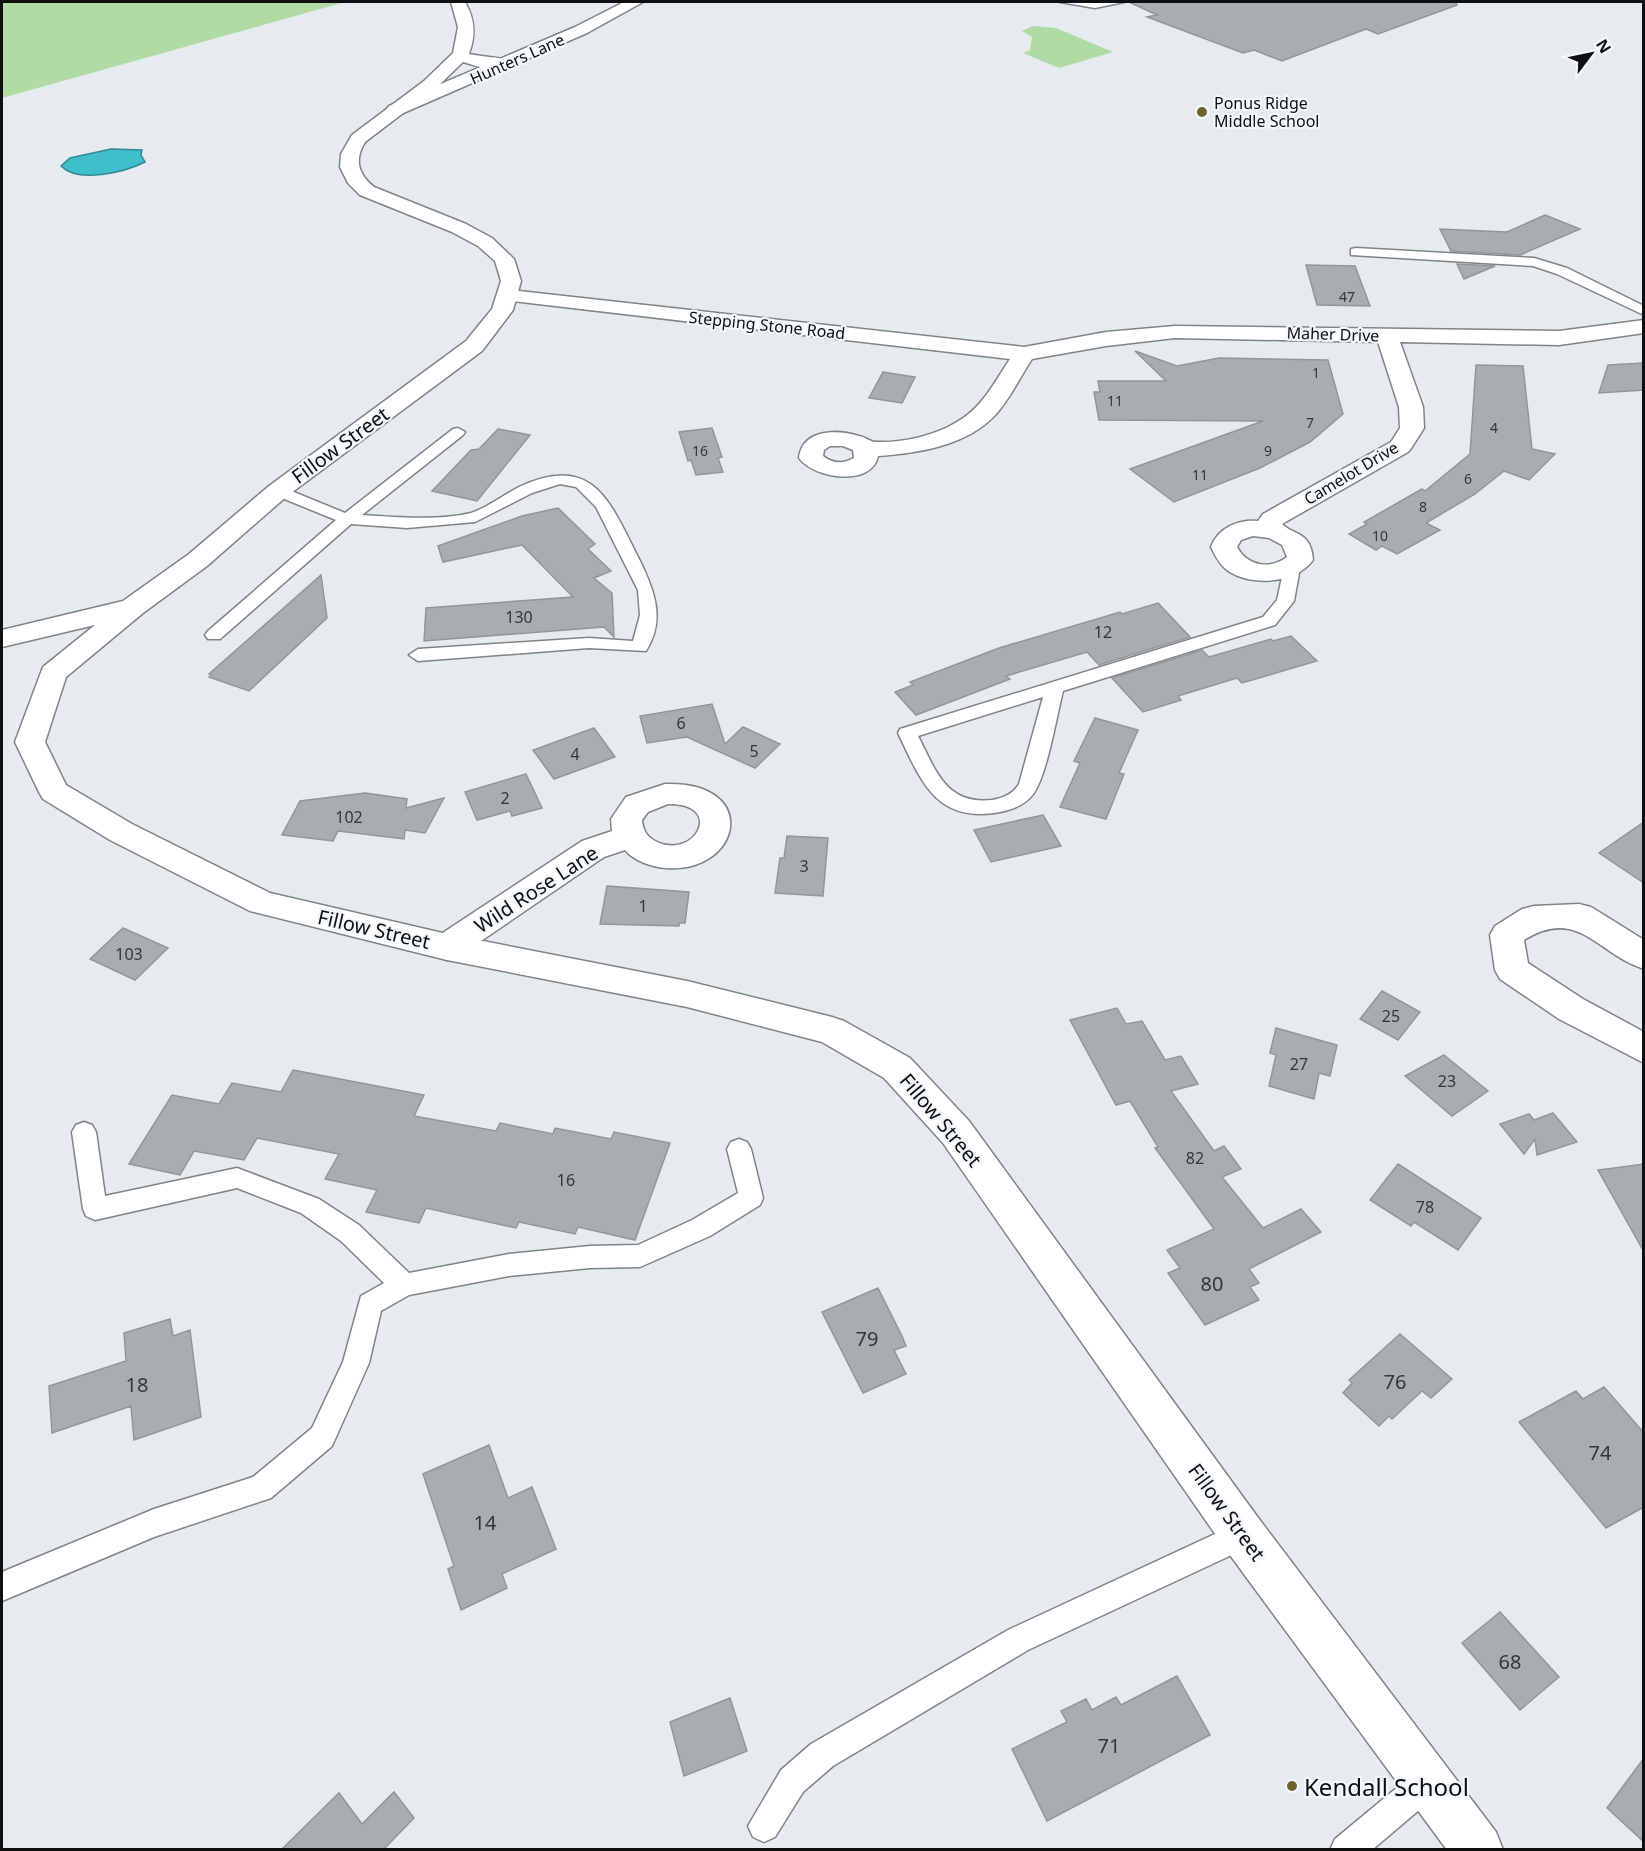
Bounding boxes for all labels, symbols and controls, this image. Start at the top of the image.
north arrow [1561,24,1621,84]
street label: Hunters Lane [466,28,568,90]
text: N [1591,35,1616,57]
place label: Ponus Ridge Middle School [1214,92,1319,132]
marker: Ponus Ridge Middle School [1195,105,1209,119]
house number: 47 [1339,287,1355,306]
street label: Stepping Stone Road [688,306,846,344]
street label: Maher Drive [1286,321,1380,347]
house number: 1 [1312,363,1320,382]
house number: 11 [1107,391,1123,410]
street label: Fillow Street [286,400,394,490]
house number: 7 [1306,413,1314,432]
house number: 4 [1490,418,1498,437]
street label: Camelot Drive [1300,436,1402,510]
house number: 16 [692,441,708,460]
house number: 9 [1264,441,1272,460]
house number: 11 [1192,465,1208,484]
house number: 6 [1464,469,1472,488]
house number: 8 [1419,497,1427,516]
house number: 10 [1372,526,1388,545]
house number: 130 [505,606,533,628]
house number: 12 [1094,621,1112,643]
house number: 6 [676,712,686,734]
house number: 5 [749,740,759,762]
house number: 4 [570,743,580,765]
house number: 2 [500,787,510,809]
house number: 102 [335,806,363,828]
street label: Wild Rose Lane [469,839,603,939]
house number: 3 [799,855,809,877]
house number: 1 [638,895,648,917]
street label: Fillow Street [315,903,433,955]
house number: 103 [115,943,143,965]
house number: 25 [1382,1005,1400,1027]
house number: 27 [1290,1053,1308,1075]
street label: Fillow Street [894,1068,988,1172]
house number: 23 [1438,1070,1456,1092]
house number: 82 [1186,1147,1204,1169]
house number: 16 [557,1169,575,1191]
house number: 78 [1416,1196,1434,1218]
house number: 80 [1201,1270,1223,1297]
house number: 79 [856,1325,878,1352]
house number: 76 [1384,1368,1406,1395]
house number: 18 [126,1371,148,1398]
house number: 74 [1589,1439,1612,1466]
street label: Fillow Street [1182,1458,1272,1566]
house number: 14 [474,1509,497,1536]
house number: 68 [1499,1648,1521,1675]
house number: 71 [1098,1732,1120,1759]
place label: Kendall School [1304,1770,1469,1803]
marker: Kendall School [1285,1779,1299,1793]

